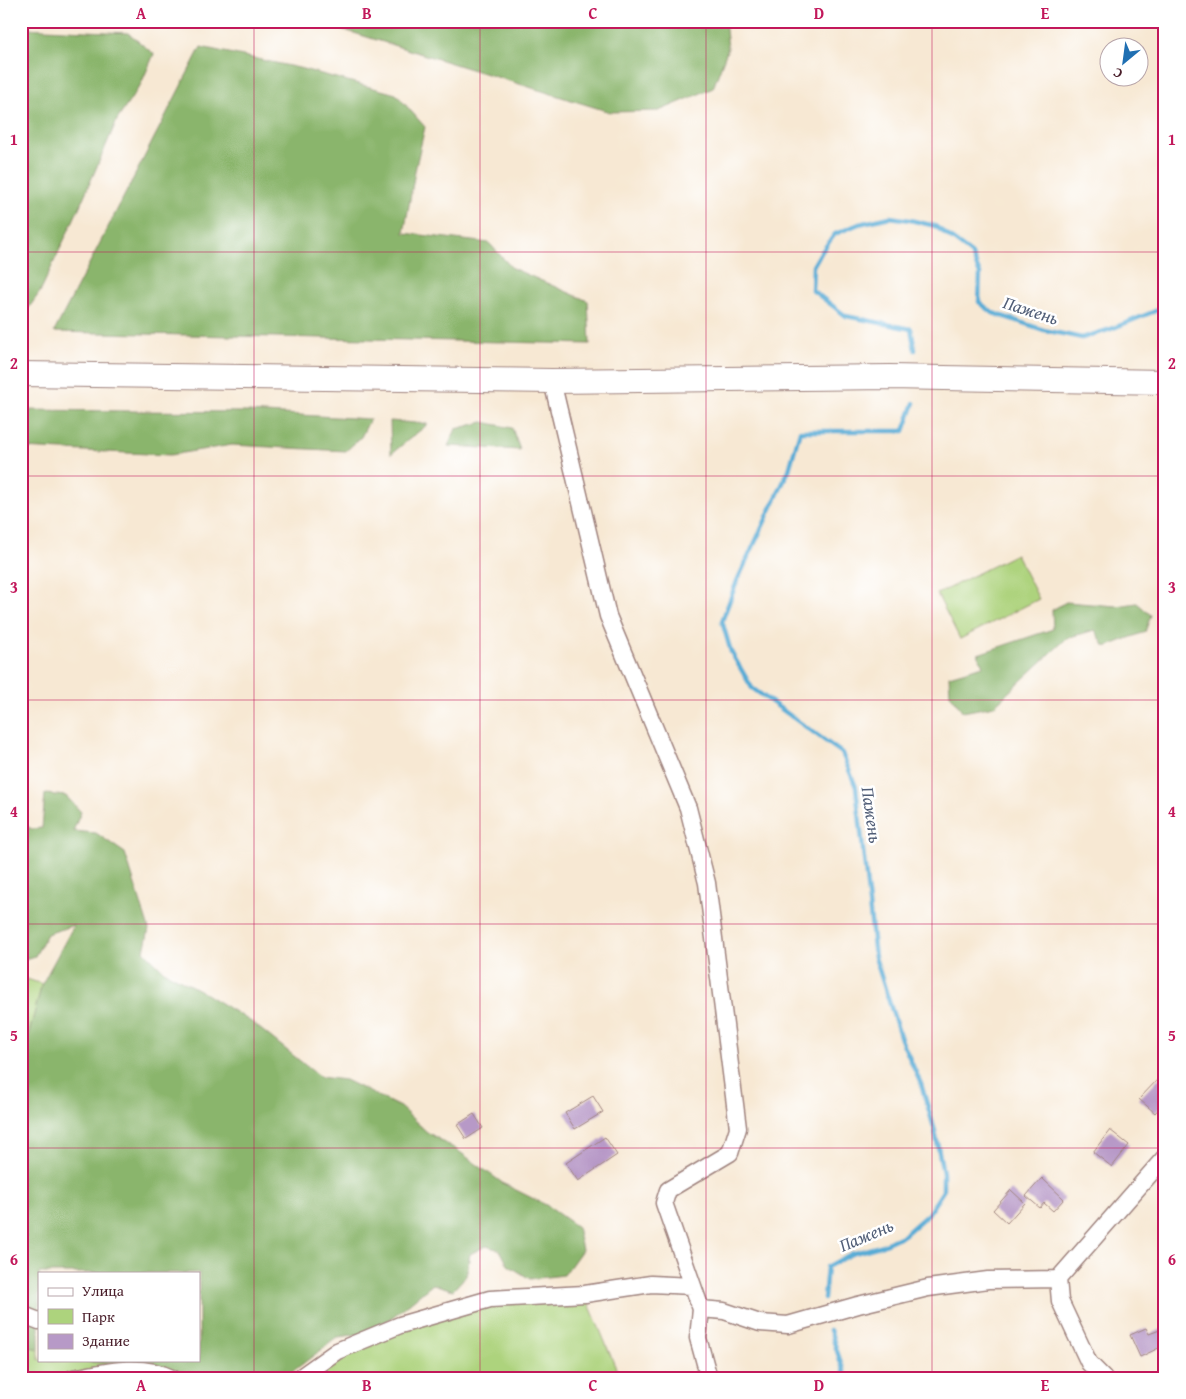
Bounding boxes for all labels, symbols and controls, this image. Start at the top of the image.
text: A [136,1,147,25]
text: B [362,1,372,25]
text: C [588,1,598,25]
text: D [814,1,824,25]
text: E [1041,1,1050,25]
north arrow [1098,38,1148,88]
text: С [1109,63,1126,84]
text: 1 [10,127,18,151]
text: 1 [1168,127,1176,151]
water label: Пажень [1000,288,1062,332]
text: 2 [10,351,18,375]
text: 2 [1168,351,1176,375]
text: 3 [10,575,18,599]
text: 3 [1168,575,1176,599]
water label: Пажень [855,785,889,845]
text: 4 [10,799,18,823]
text: 4 [1168,799,1176,823]
text: 5 [10,1023,18,1047]
text: 5 [1168,1023,1176,1047]
water label: Пажень [835,1211,897,1259]
text: 6 [10,1247,18,1271]
text: 6 [1168,1247,1176,1271]
legend [38,1272,200,1362]
text: Улица [82,1280,125,1301]
text: Парк [82,1306,115,1327]
text: Здание [82,1330,130,1351]
text: A [136,1373,147,1397]
text: B [362,1373,372,1397]
text: C [588,1373,598,1397]
text: D [814,1373,824,1397]
text: E [1041,1373,1050,1397]

